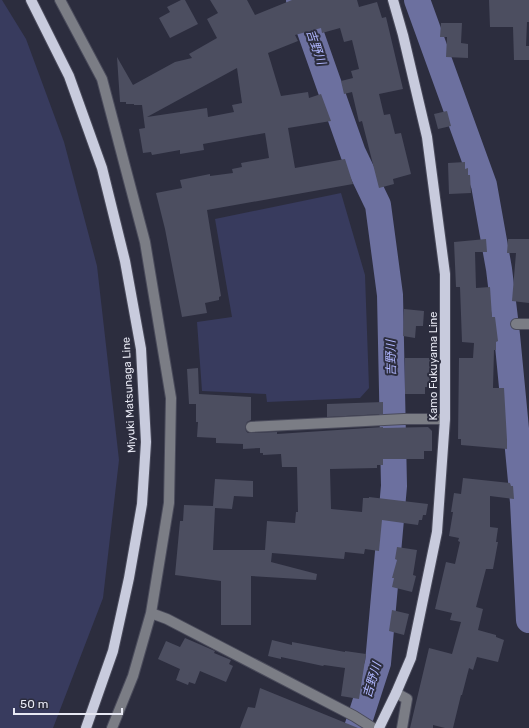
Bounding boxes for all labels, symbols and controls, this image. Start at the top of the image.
water label: 吉野川 [304,28,329,68]
street label: Kamo Fukuyama Line [427,312,440,420]
street label: Miyuki Matsunaga Line [119,337,139,453]
water label: 吉野川 [384,338,398,376]
water label: 吉野川 [360,659,385,699]
scale bar [14,690,122,716]
text: 50 m [20,697,48,711]

